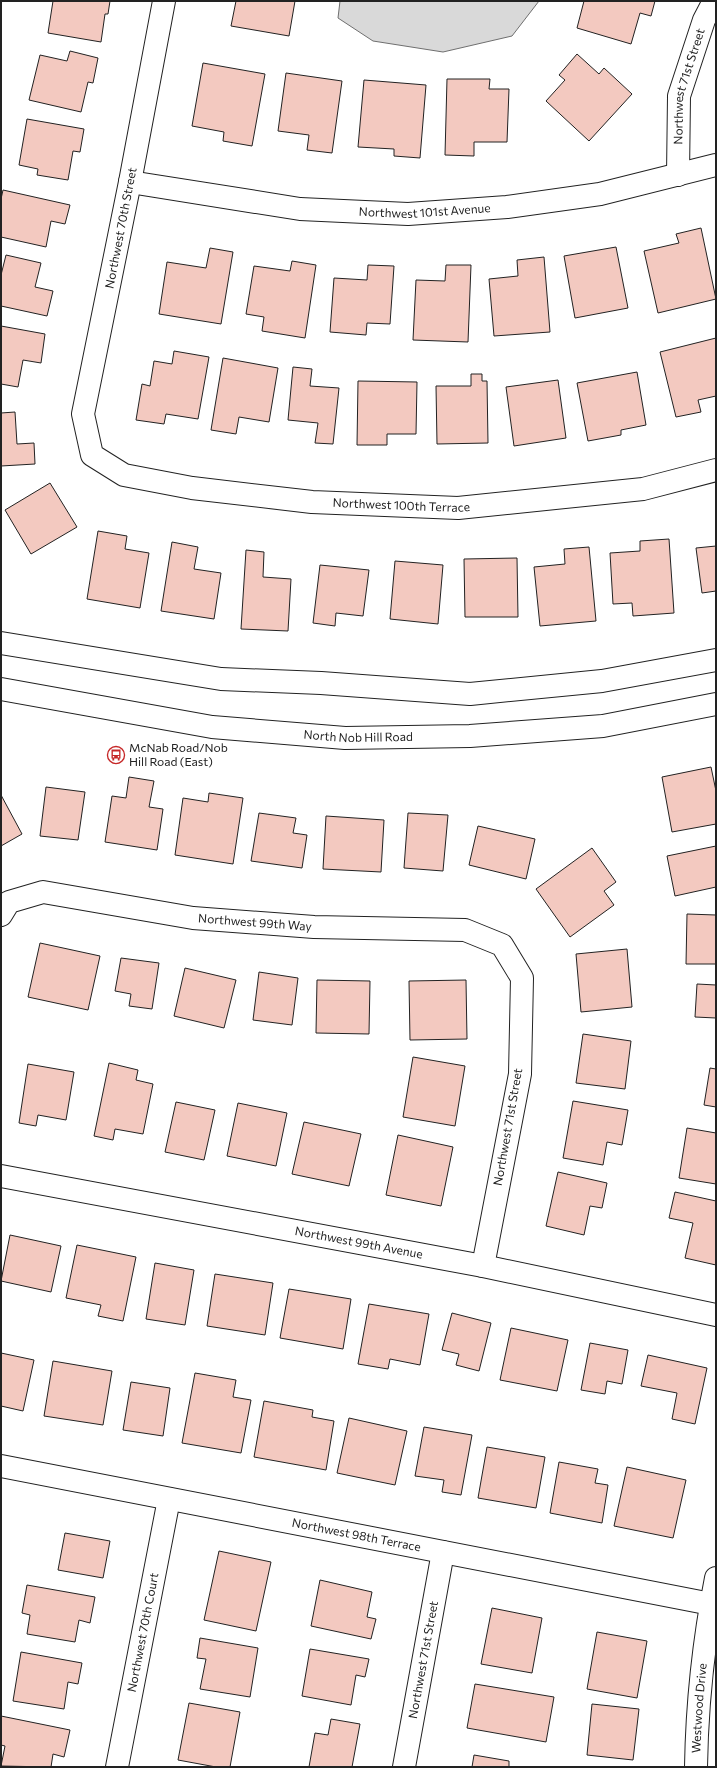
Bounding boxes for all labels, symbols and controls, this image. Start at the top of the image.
street label: Northwest 71st Street [670,26,707,145]
street label: Northwest 70th Street [101,166,139,290]
street label: Northwest 101st Avenue [359,200,491,220]
street label: Northwest 100th Terrace [332,495,470,514]
street label: North Nob Hill Road [303,727,413,744]
place label: McNab Road/Nob Hill Road (East) [129,740,228,768]
bus stop icon: McNab Road/Nob Hill Road (East) [106,745,126,765]
street label: Northwest 99th Way [198,910,312,933]
street label: Northwest 71st Street [490,1067,524,1187]
street label: Northwest 99th Avenue [294,1223,424,1261]
street label: Northwest 98th Terrace [291,1515,422,1553]
street label: Northwest 70th Court [124,1571,161,1693]
street label: Northwest 71st Street [405,1600,440,1719]
street label: Westwood Drive [688,1662,709,1753]

